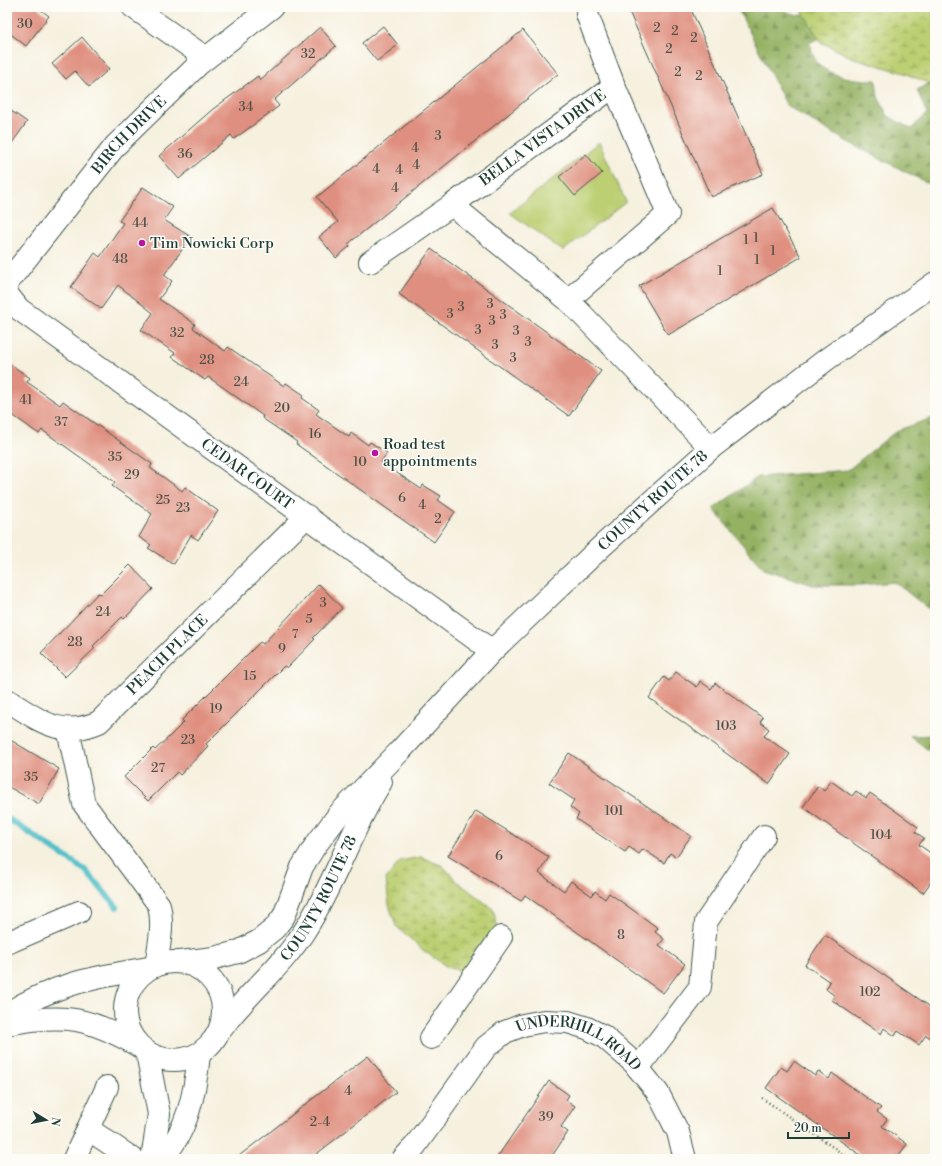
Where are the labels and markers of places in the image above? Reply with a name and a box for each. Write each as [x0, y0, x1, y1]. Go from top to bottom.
place label: Tim Nowicki Corp [150, 234, 274, 253]
marker: Tim Nowicki Corp [137, 238, 147, 248]
place label: Road test appointments [383, 435, 477, 471]
marker: Road test appointments [370, 448, 380, 458]

